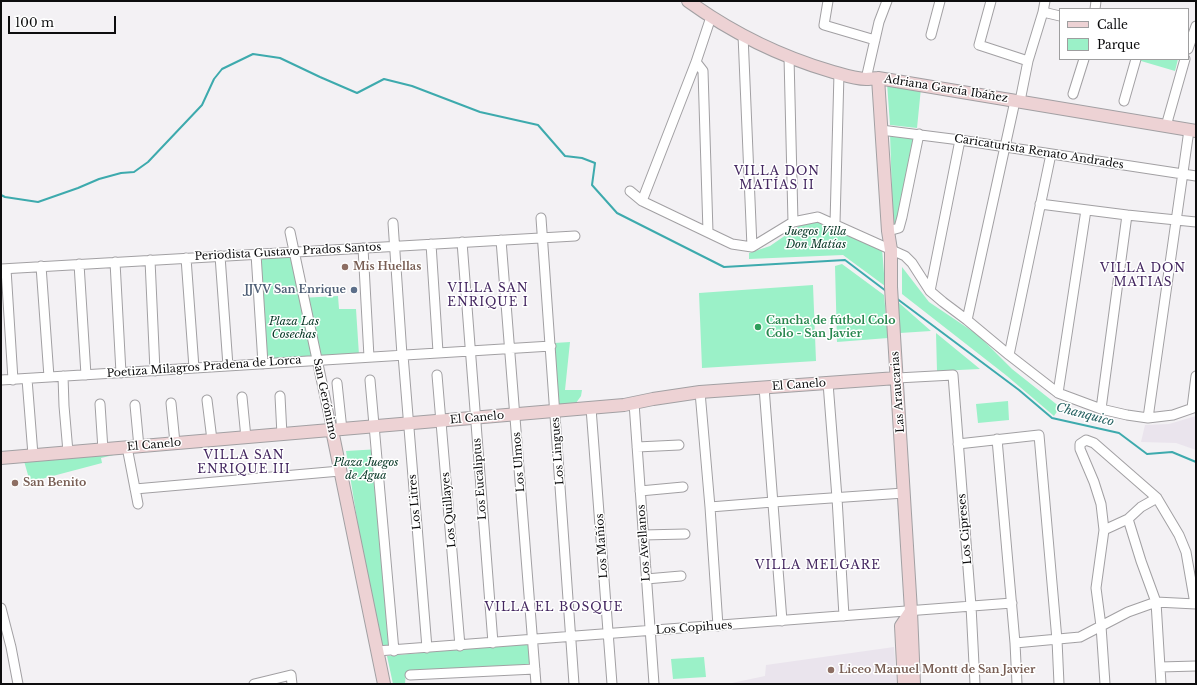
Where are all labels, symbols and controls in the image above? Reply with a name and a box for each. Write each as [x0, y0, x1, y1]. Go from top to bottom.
scale bar [10, 8, 118, 34]
legend [1059, 8, 1189, 60]
text: 100 m [15, 15, 54, 30]
text: Calle [1097, 17, 1128, 32]
text: Parque [1097, 37, 1140, 52]
street label: Adriana García Ibáñez [883, 73, 1009, 105]
street label: Caricaturista Renato Andrades [953, 132, 1125, 172]
district label: VILLA DON MATÍAS II [734, 165, 820, 193]
park label: Juegos Villa Don Matías [785, 225, 847, 251]
street label: Periodista Gustavo Prados Santos [194, 241, 382, 263]
place label: Mis Huellas [353, 260, 421, 274]
marker: Mis Huellas [340, 262, 350, 272]
district label: VILLA DON MATIAS [1100, 262, 1186, 290]
district label: VILLA SAN ENRIQUE I [447, 282, 529, 310]
place label: JJVV San Enrique [244, 283, 346, 297]
marker: JJVV San Enrique [349, 285, 359, 295]
place label: Cancha de fútbol Colo Colo - San Javier [766, 314, 896, 340]
park label: Plaza Las Cosechas [269, 315, 319, 341]
marker: Cancha de fútbol Colo Colo - San Javier [753, 322, 763, 332]
street label: Las Araucarias [889, 351, 907, 433]
street label: Poetiza Milagros Pradena de Lorca [106, 354, 302, 380]
street label: San Gerónimo [310, 357, 340, 441]
street label: El Canelo [771, 377, 827, 393]
water label: Chanquico [1055, 400, 1115, 430]
street label: El Canelo [449, 409, 505, 427]
street label: Los Lingues [549, 417, 567, 485]
street label: Los Ulmos [510, 431, 528, 493]
street label: El Canelo [126, 436, 182, 454]
street label: Los Eucaliptus [471, 438, 489, 520]
district label: VILLA SAN ENRIQUE III [197, 449, 291, 477]
park label: Plaza Juegos de Agua [333, 456, 399, 482]
street label: Los Quillayes [439, 472, 459, 548]
street label: Los Litres [406, 474, 424, 530]
place label: San Benito [23, 476, 86, 490]
marker: San Benito [10, 478, 20, 488]
street label: Los Cipreses [955, 493, 975, 565]
street label: Los Avellanos [635, 504, 653, 582]
street label: Los Mañíos [593, 513, 611, 579]
district label: VILLA MELGARE [755, 559, 881, 573]
district label: VILLA EL BOSQUE [484, 601, 624, 615]
street label: Los Copihues [655, 619, 733, 637]
place label: Liceo Manuel Montt de San Javier [839, 663, 1036, 677]
marker: Liceo Manuel Montt de San Javier [826, 665, 836, 675]

